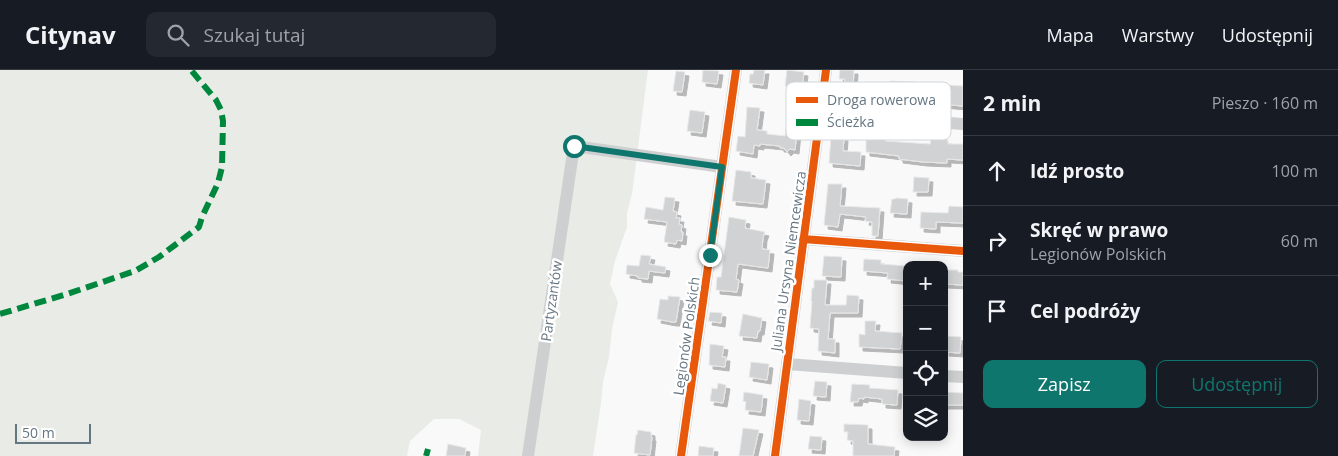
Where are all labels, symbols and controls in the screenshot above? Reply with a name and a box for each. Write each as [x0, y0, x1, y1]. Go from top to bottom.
search box [146, 12, 496, 57]
text: Citynav [25, 18, 116, 51]
icon: search [164, 21, 192, 49]
text: Szukaj tutaj [204, 22, 305, 48]
text: Mapa [1047, 23, 1094, 47]
text: Warstwy [1122, 23, 1194, 47]
text: Udostępnij [1222, 23, 1313, 47]
legend [786, 82, 951, 140]
text: 2 min [983, 89, 1041, 117]
text: Droga rowerowa [827, 90, 936, 109]
text: Pieszo · 160 m [1212, 92, 1318, 114]
text: Ścieżka [827, 112, 874, 131]
route start [563, 135, 586, 158]
icon: ahead [983, 157, 1011, 185]
text: Idź prosto [1030, 158, 1124, 184]
text: 100 m [1272, 160, 1318, 182]
street label: Juliana Ursyna Niemcewicza [766, 170, 810, 354]
text: Skręć w prawo [1030, 217, 1168, 243]
icon: right [983, 227, 1011, 255]
text: 60 m [1281, 230, 1318, 252]
text: Legionów Polskich [1030, 243, 1167, 265]
route end [699, 244, 722, 267]
street label: Partyzantów [536, 259, 566, 342]
map controls [903, 261, 948, 441]
button: + [903, 261, 948, 306]
street label: Legionów Polskich [668, 276, 704, 396]
icon: arrive [983, 297, 1011, 325]
text: Cel podróży [1030, 298, 1140, 324]
button: − [903, 306, 948, 351]
button: locate [903, 351, 948, 396]
button: Zapisz [983, 360, 1146, 408]
button: Udostępnij [1156, 360, 1318, 408]
button: layers [903, 396, 948, 441]
scale bar [15, 421, 91, 444]
text: 50 m [22, 423, 55, 442]

